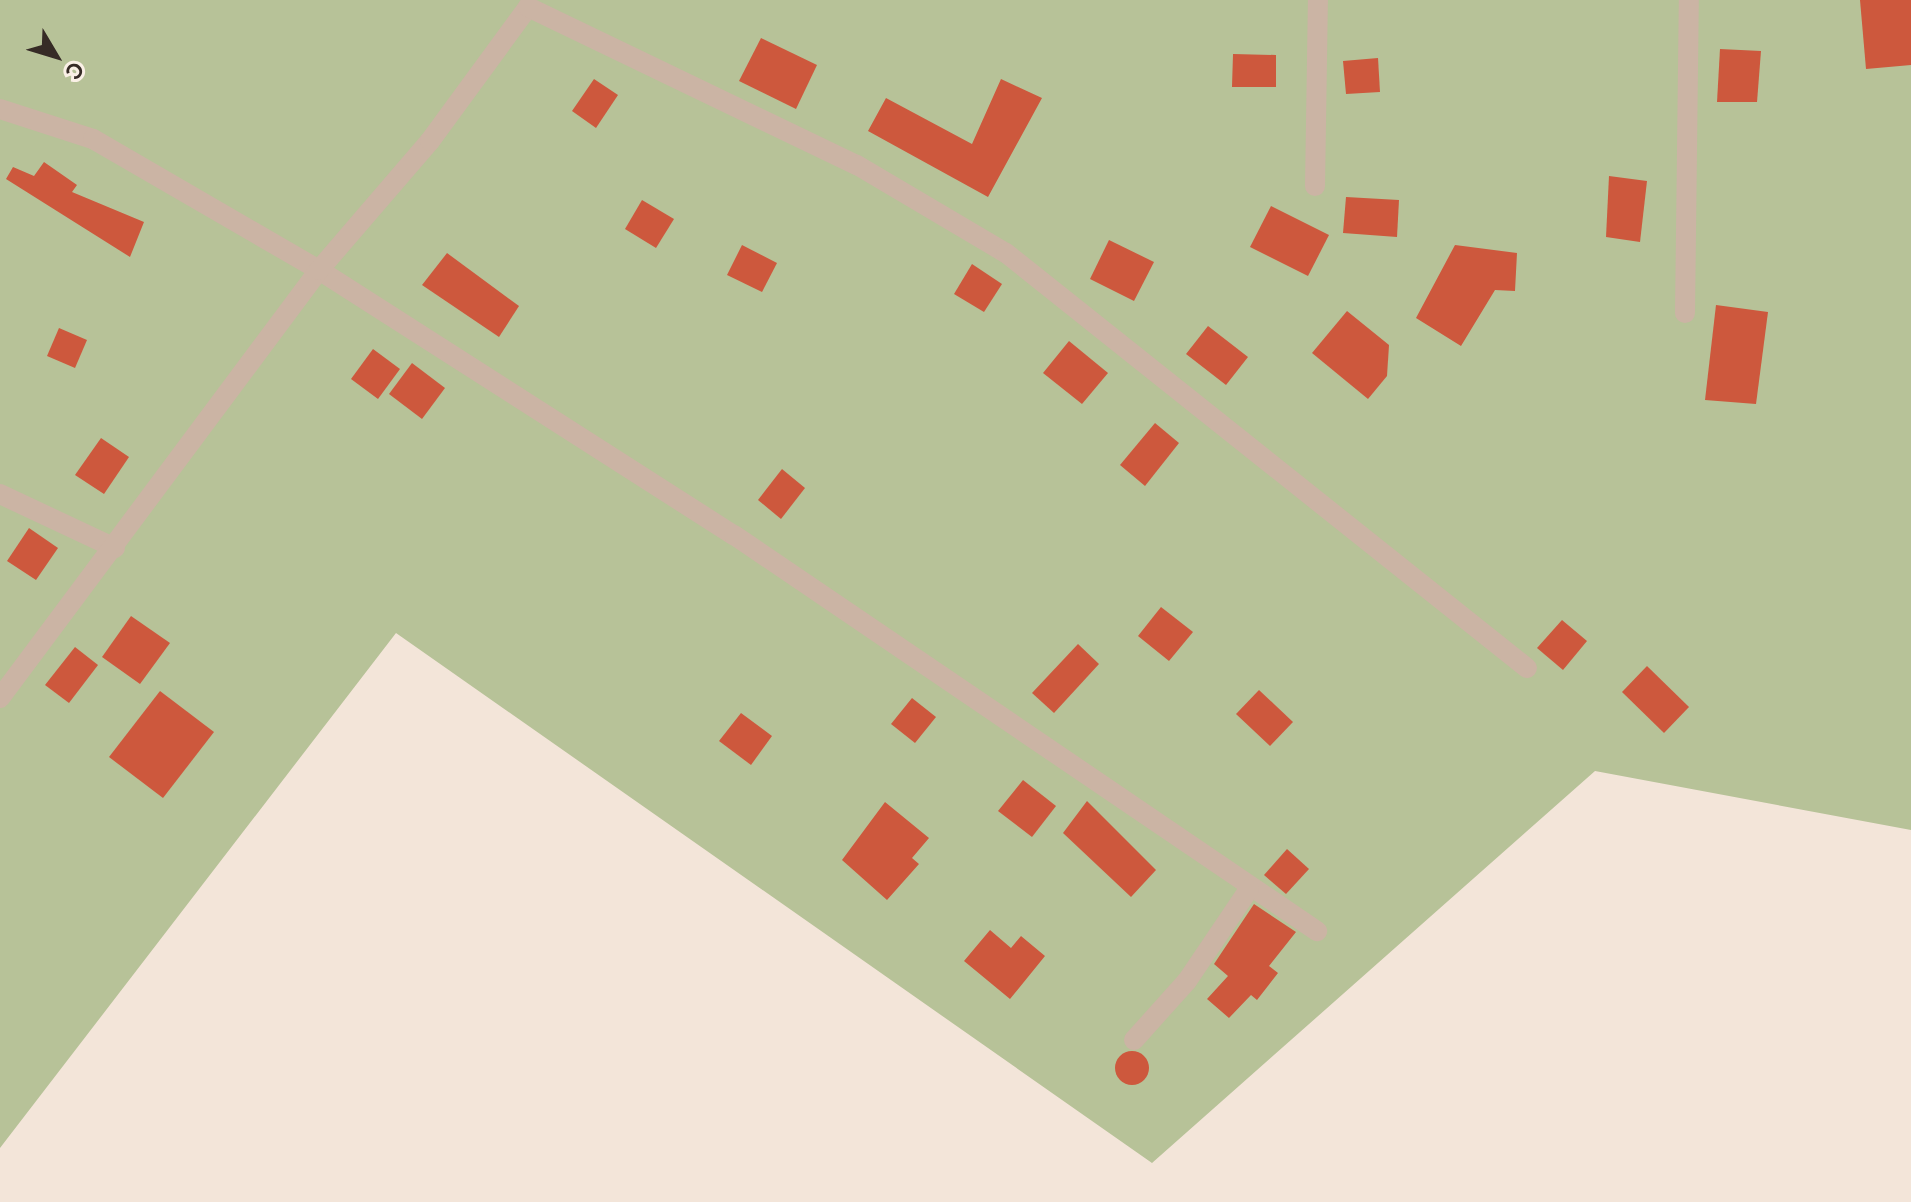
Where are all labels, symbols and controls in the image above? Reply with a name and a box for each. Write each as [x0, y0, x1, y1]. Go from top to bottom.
north arrow [16, 16, 96, 96]
text: С [60, 57, 90, 85]

